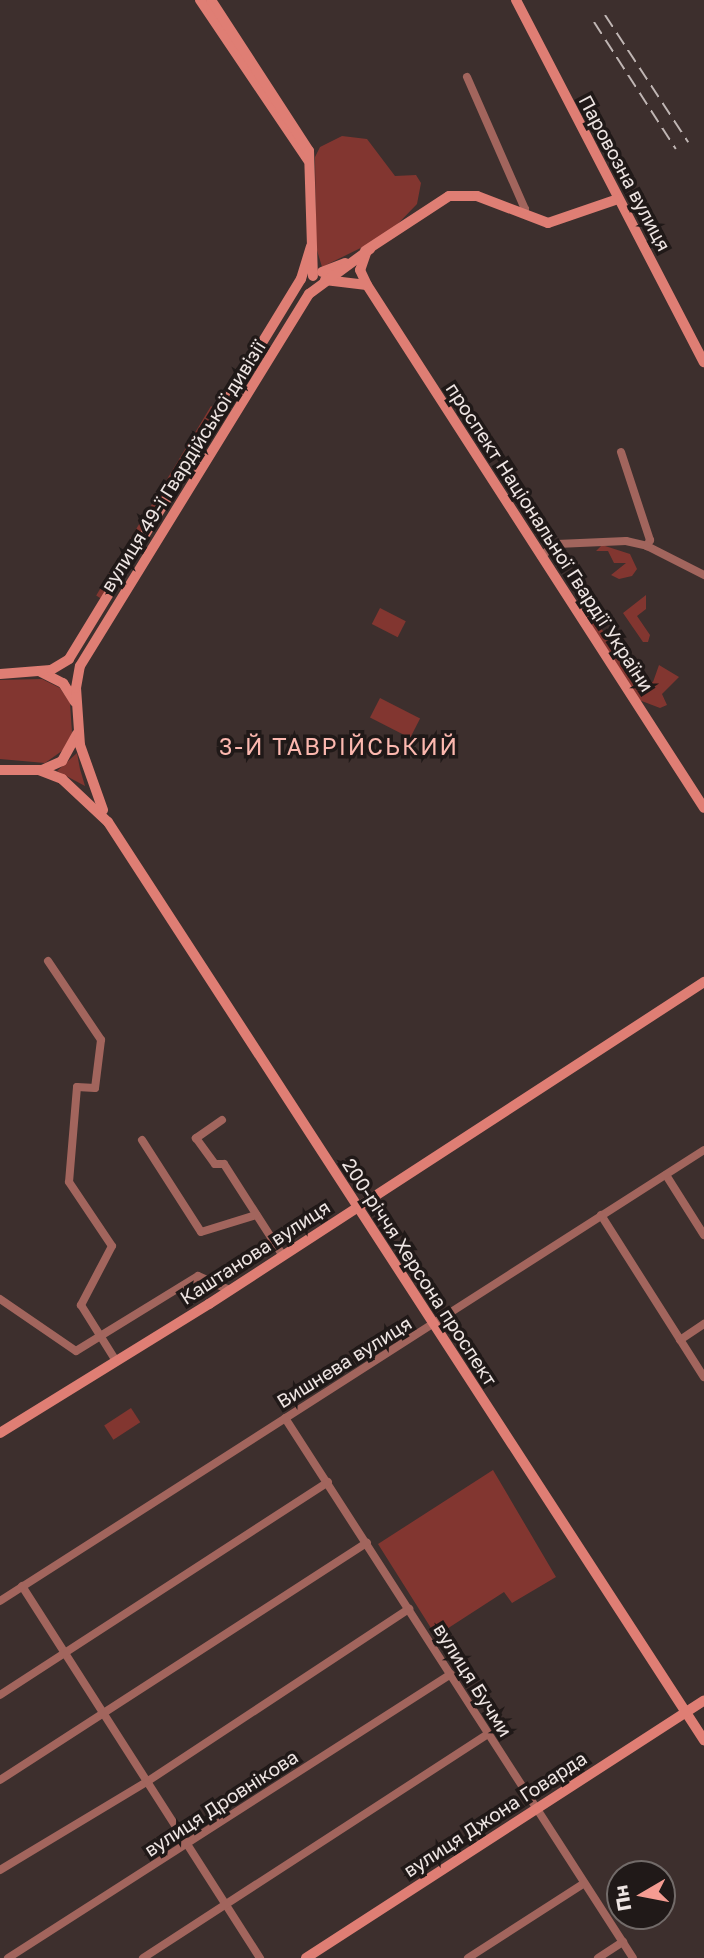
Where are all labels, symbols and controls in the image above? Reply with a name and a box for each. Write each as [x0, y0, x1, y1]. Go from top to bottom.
street label: Паровозна вулиця [574, 91, 676, 255]
street label: вулиця 49-ї Гвардійської дивізії [96, 336, 270, 596]
street label: проспект Національної Гвардії України [441, 378, 659, 696]
district label: 3-Й ТАВРІЙСЬКИЙ [221, 732, 457, 760]
street label: 200-річчя Херсона проспект [338, 1154, 502, 1390]
street label: Каштанова вулиця [176, 1195, 334, 1309]
street label: Вишнева вулиця [272, 1311, 416, 1413]
street label: вулиця Бучми [429, 1619, 517, 1741]
street label: вулиця Дровнікова [140, 1745, 302, 1861]
street label: вулиця Джона Говарда [399, 1746, 591, 1882]
north arrow [606, 1860, 676, 1930]
text: Пн [608, 1884, 635, 1913]

